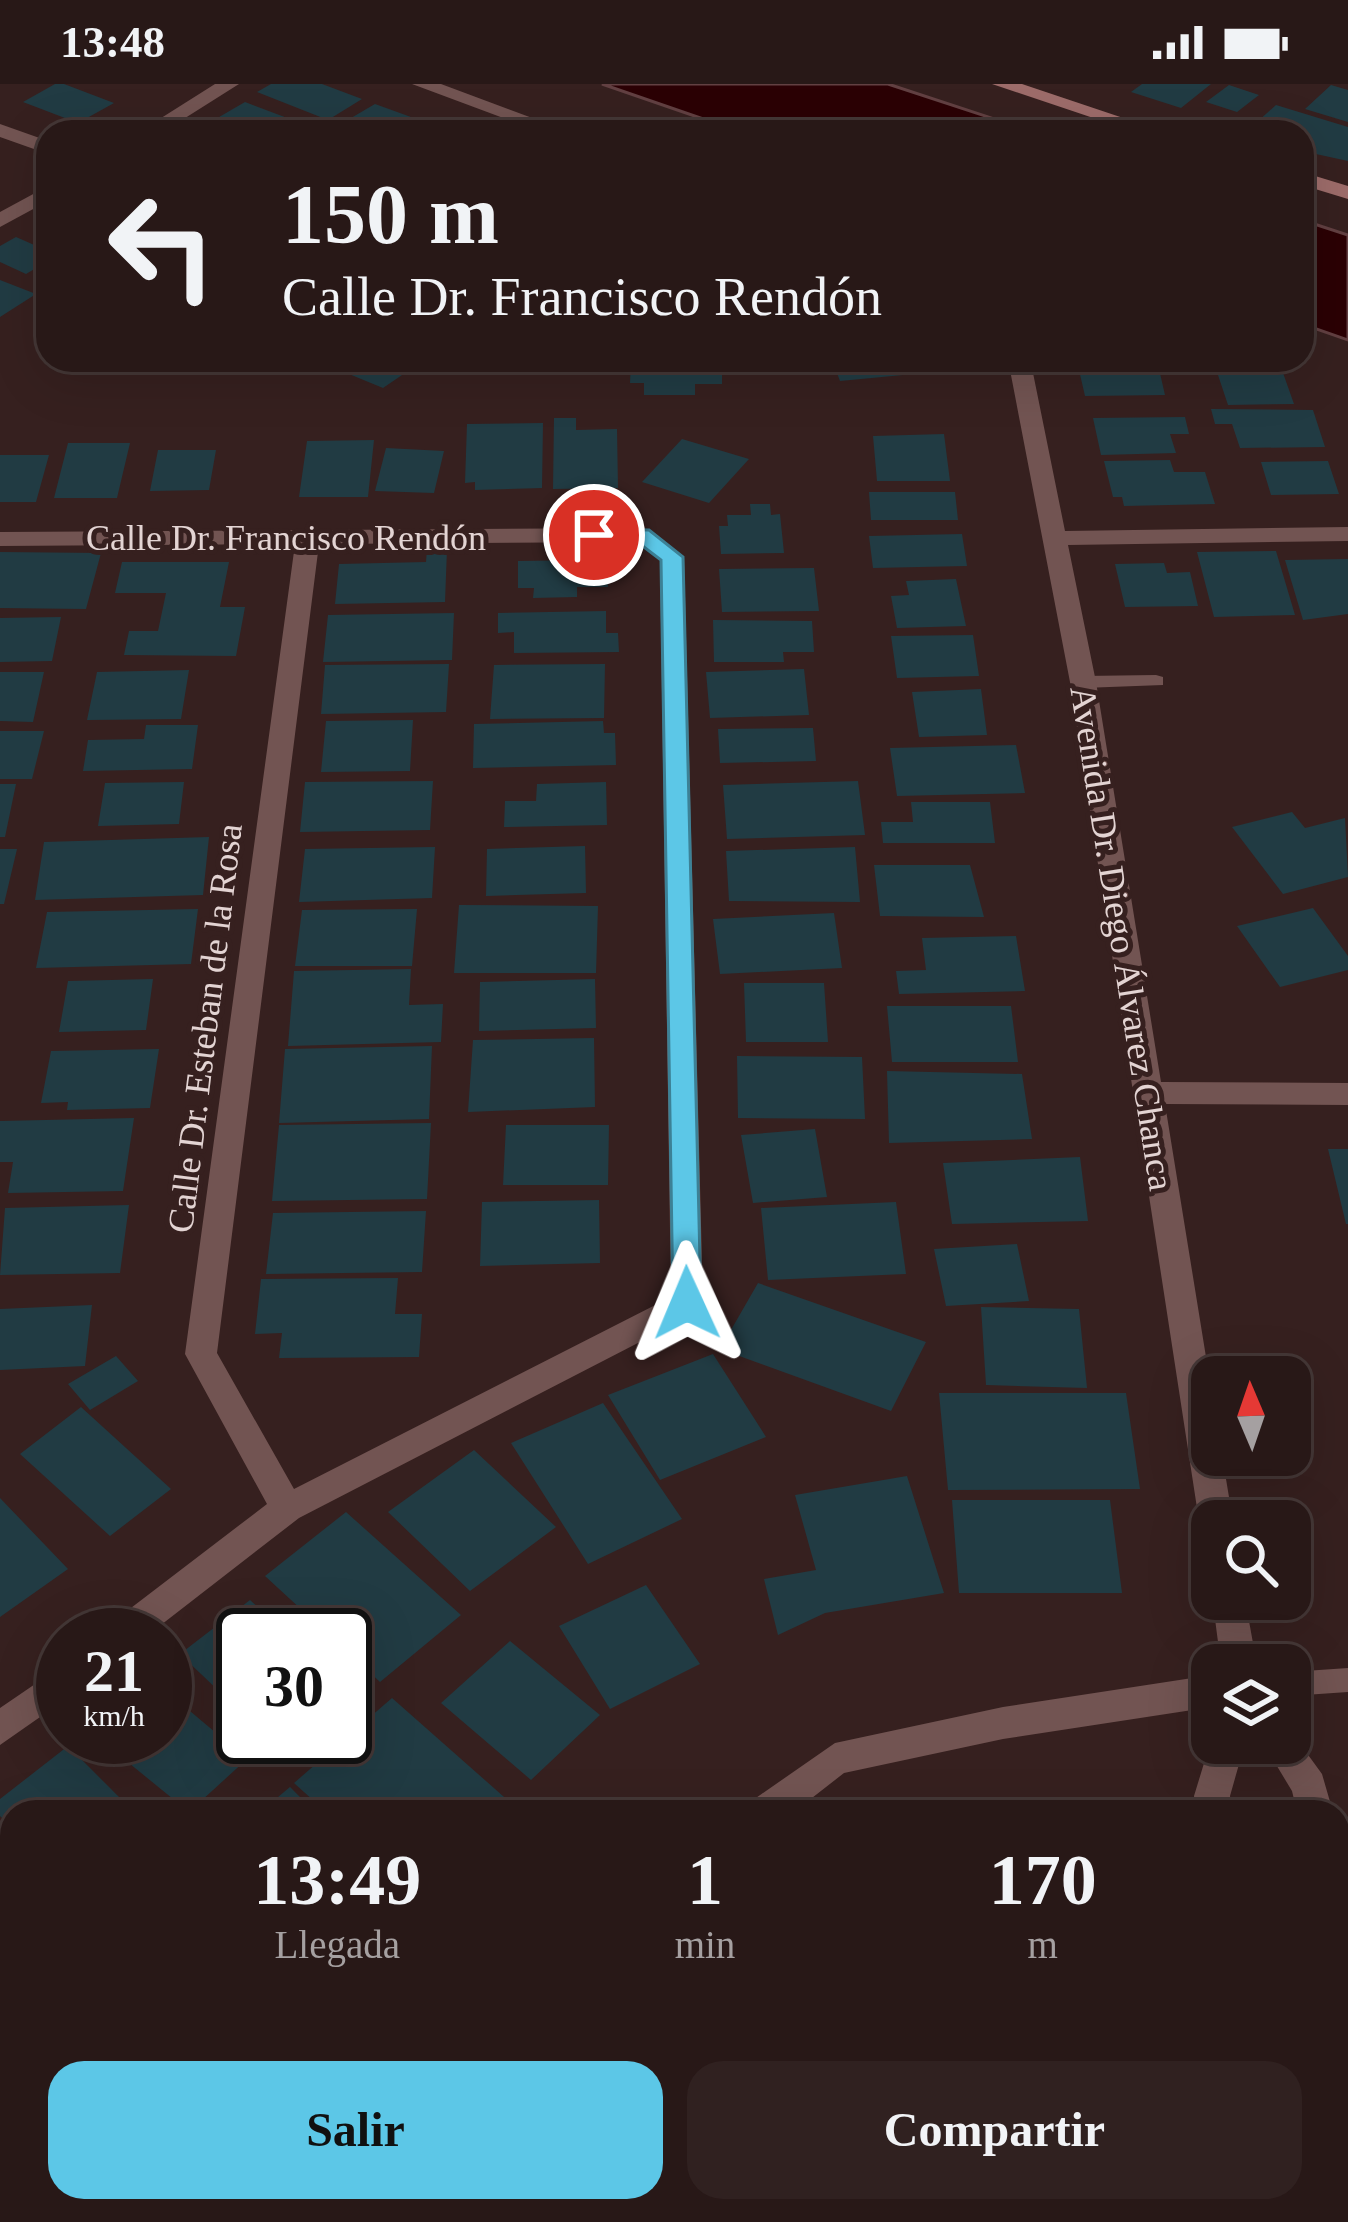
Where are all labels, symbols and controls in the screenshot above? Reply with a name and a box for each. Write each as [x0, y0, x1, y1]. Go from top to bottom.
text: 13:48 [60, 17, 165, 67]
icon: left [84, 168, 240, 324]
text: 150 m [282, 168, 499, 261]
text: Calle Dr. Francisco Rendón [282, 267, 882, 327]
pin [543, 484, 645, 586]
icon: arrive [561, 502, 627, 568]
street label: Calle Dr. Francisco Rendón [86, 518, 486, 558]
street label: Avenida Dr. Diego Álvarez Chanca [1062, 683, 1182, 1193]
street label: Calle Dr. Esteban de la Rosa [160, 821, 250, 1235]
position arrow [624, 1240, 750, 1366]
north arrow [1191, 1356, 1311, 1476]
map controls [1191, 1356, 1311, 1764]
button: search [1191, 1500, 1311, 1620]
speed limit sign: 30 [216, 1608, 372, 1764]
text: 21 [84, 1638, 144, 1704]
button: layers [1191, 1644, 1311, 1764]
text: km/h [83, 1699, 145, 1732]
text: 13:49 [253, 1840, 421, 1920]
text: 1 [687, 1840, 723, 1920]
text: 170 [989, 1840, 1097, 1920]
text: Llegada [275, 1923, 400, 1966]
text: min [675, 1923, 735, 1966]
text: m [1027, 1923, 1058, 1966]
button: Salir [48, 2061, 663, 2199]
button: Compartir [687, 2061, 1302, 2199]

